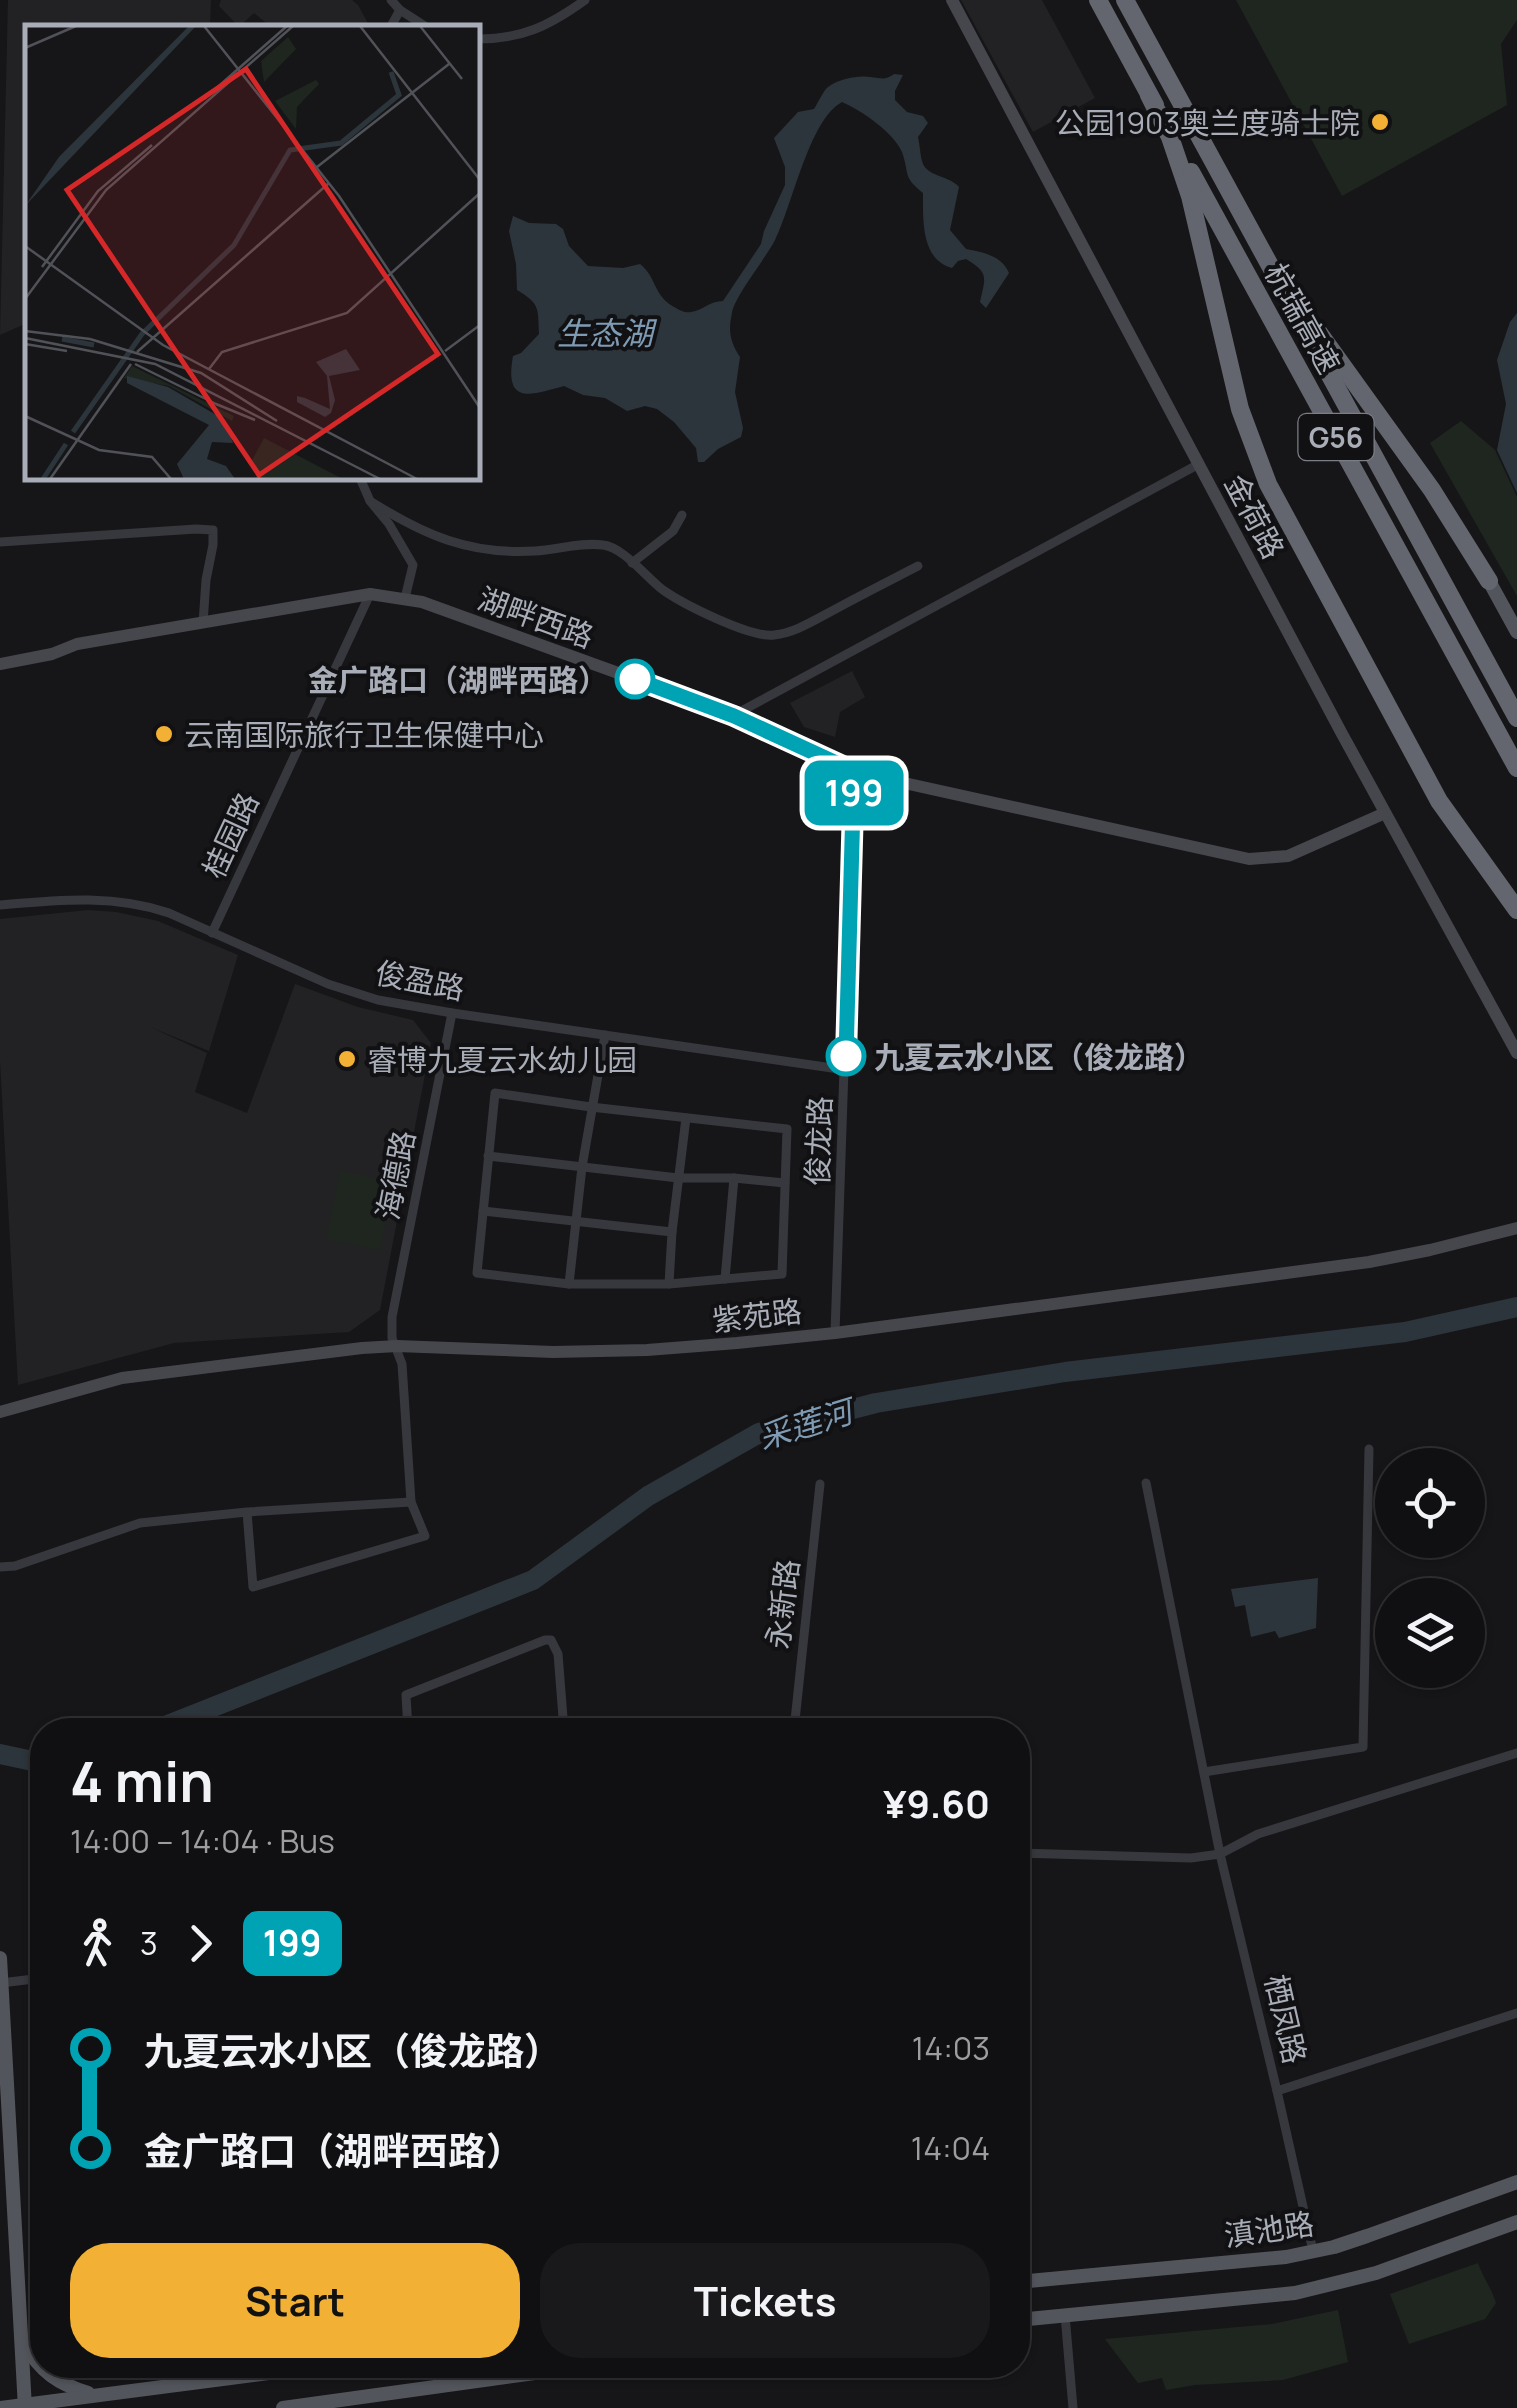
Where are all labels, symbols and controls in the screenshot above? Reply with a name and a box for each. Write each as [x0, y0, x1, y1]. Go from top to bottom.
inset map [25, 25, 480, 480]
place label: 公园1903奥兰度骑士院 [1055, 102, 1360, 143]
marker: 公园1903奥兰度骑士院 [1369, 111, 1391, 133]
street label: 杭瑞高速 [1256, 256, 1350, 380]
water label: 生态湖 [557, 311, 658, 355]
road number: G56 [1298, 414, 1374, 460]
street label: 金荷路 [1216, 467, 1294, 565]
street label: 湖畔西路 [473, 577, 599, 657]
place label: 金广路口（湖畔西路） [308, 659, 608, 700]
marker: 金广路口（湖畔西路） [616, 660, 654, 698]
place label: 云南国际旅行卫生保健中心 [184, 714, 544, 755]
marker: 云南国际旅行卫生保健中心 [153, 723, 175, 745]
line badge: 199 [796, 760, 912, 826]
text: 199 [825, 769, 883, 817]
street label: 桂园路 [192, 786, 268, 884]
street label: 俊盈路 [372, 951, 468, 1009]
place label: 九夏云水小区（俊龙路） [874, 1036, 1204, 1077]
marker: 九夏云水小区（俊龙路） [827, 1037, 865, 1075]
place label: 睿博九夏云水幼儿园 [367, 1039, 637, 1080]
marker: 睿博九夏云水幼儿园 [336, 1048, 358, 1070]
street label: 俊龙路 [796, 1095, 840, 1187]
street label: 海德路 [366, 1127, 424, 1223]
street label: 紫苑路 [710, 1290, 804, 1340]
water label: 采莲河 [753, 1387, 863, 1459]
map controls [1375, 1448, 1485, 1688]
button: locate [1375, 1448, 1485, 1558]
street label: 永新路 [756, 1557, 808, 1651]
button: layers [1375, 1578, 1485, 1688]
text: 4 min [70, 1743, 214, 1819]
text: ¥9.60 [883, 1777, 990, 1829]
text: 14:00 – 14:04 · Bus [70, 1819, 335, 1863]
icon: walk [70, 1916, 125, 1971]
icon: forward [173, 1916, 228, 1971]
text: 199 [263, 1919, 322, 1967]
text: 3 [140, 1921, 158, 1965]
street label: 栖凤路 [1256, 1971, 1316, 2067]
text: 九夏云水小区（俊龙路） [144, 2024, 562, 2076]
text: 14:03 [912, 2026, 990, 2070]
text: 金广路口（湖畔西路） [144, 2124, 524, 2176]
text: 14:04 [911, 2126, 990, 2170]
street label: 滇池路 [1222, 2202, 1316, 2256]
button: Start [70, 2243, 520, 2358]
button: Tickets [540, 2243, 990, 2358]

